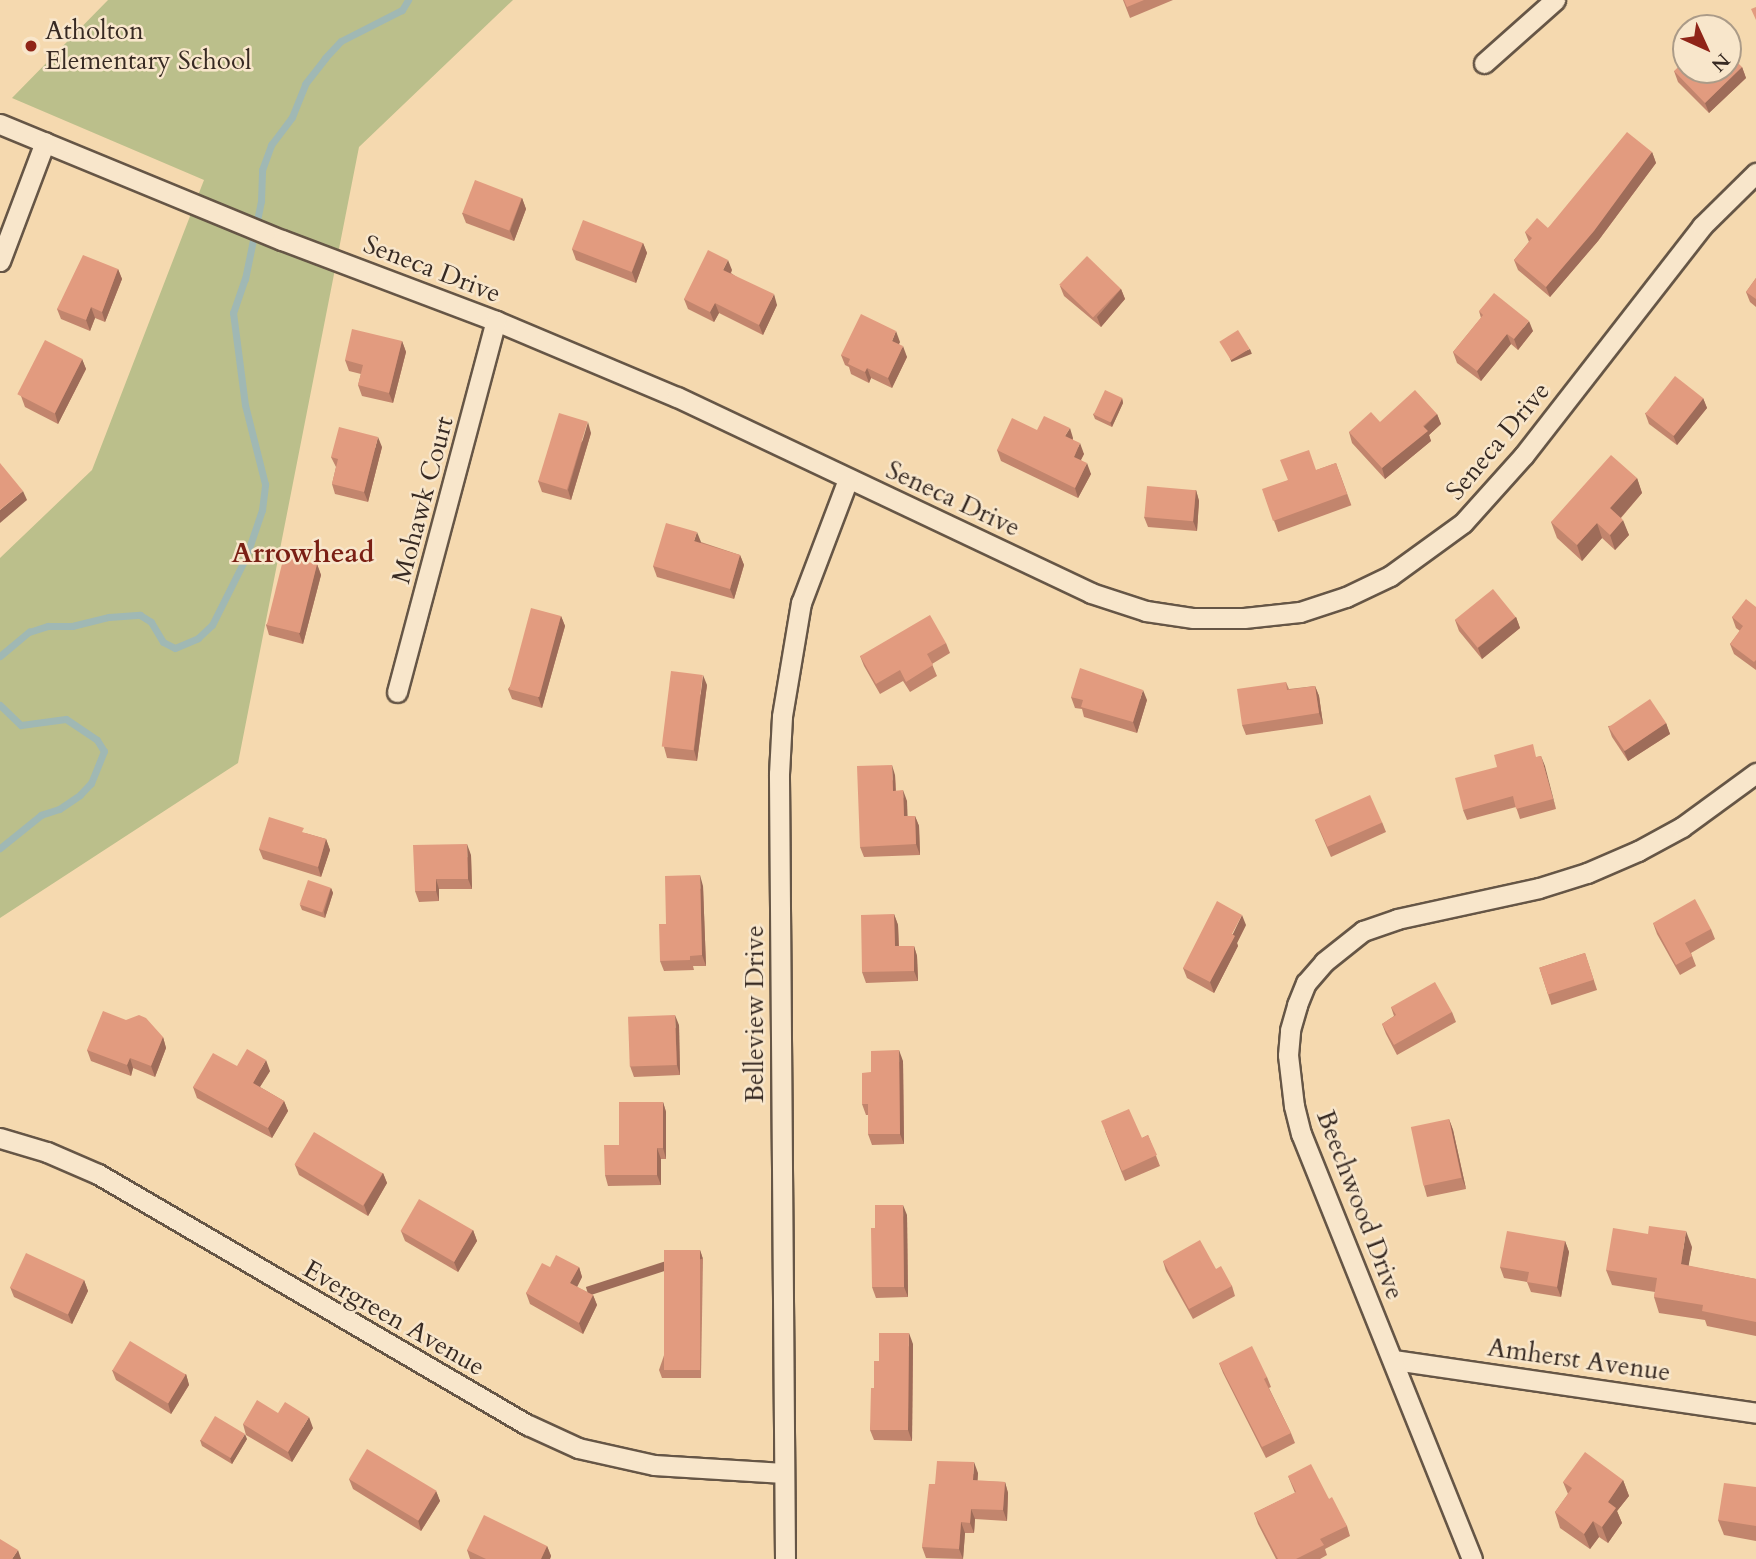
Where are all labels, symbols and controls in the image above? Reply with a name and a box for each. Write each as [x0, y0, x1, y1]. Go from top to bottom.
north arrow [1672, 14, 1742, 84]
place label: Atholton Elementary School [45, 15, 252, 76]
marker: Atholton Elementary School [23, 38, 39, 54]
text: N [1705, 47, 1735, 77]
street label: Seneca Drive [359, 229, 505, 309]
street label: Seneca Drive [1440, 376, 1556, 506]
street label: Mohawk Court [386, 413, 460, 587]
street label: Seneca Drive [881, 454, 1025, 544]
district label: Arrowhead [232, 536, 374, 570]
street label: Belleview Drive [739, 925, 771, 1103]
street label: Beechwood Drive [1310, 1106, 1410, 1304]
street label: Evergreen Avenue [298, 1253, 490, 1383]
street label: Amherst Avenue [1486, 1332, 1672, 1388]

